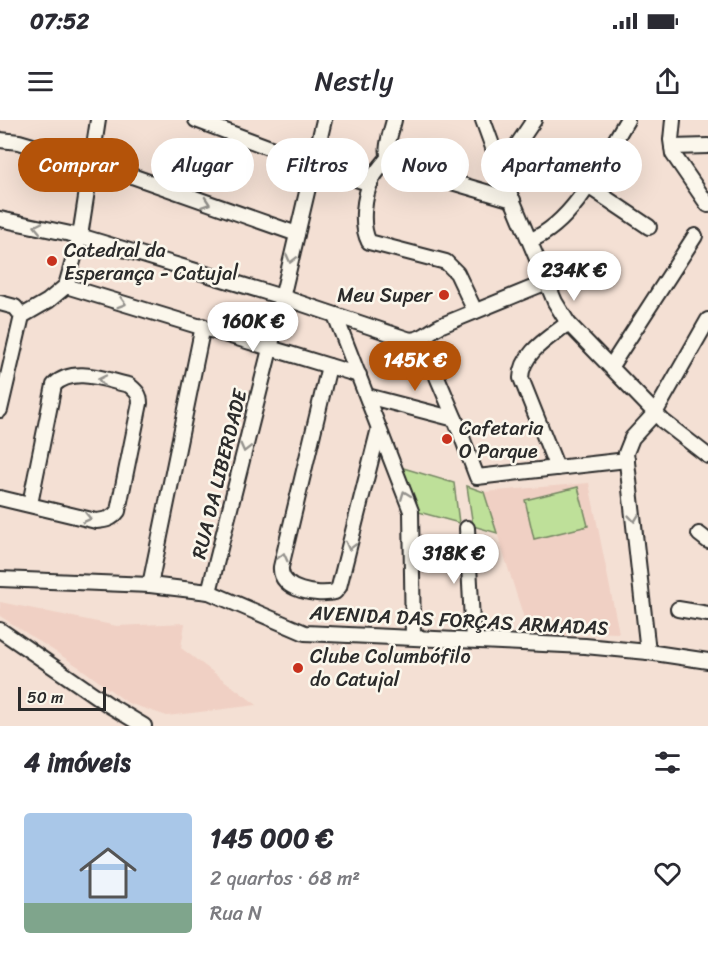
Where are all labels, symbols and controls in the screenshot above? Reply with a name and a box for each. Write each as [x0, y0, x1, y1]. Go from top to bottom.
text: 07:52 [30, 2, 89, 41]
text: Nestly [315, 57, 393, 105]
icon: menu [24, 65, 57, 98]
icon: share [651, 65, 684, 98]
chip: Comprar [18, 138, 139, 192]
chip: Alugar [151, 138, 254, 192]
chip: Filtros [266, 138, 369, 192]
chip: Novo [381, 138, 469, 192]
chip: Apartamento [481, 138, 642, 192]
one-way arrow [200, 195, 211, 208]
one-way arrow [33, 221, 43, 234]
place label: Catedral da Esperança - Catujal [64, 233, 238, 291]
pin: 234K € [525, 251, 623, 302]
one-way arrow [286, 253, 299, 263]
text: 234K € [541, 253, 607, 288]
marker: Catedral da Esperança - Catujal [45, 254, 59, 268]
place label: Meu Super [337, 278, 434, 313]
marker: Meu Super [437, 288, 451, 302]
one-way arrow [116, 296, 127, 308]
pin: 160K € [204, 302, 302, 353]
text: 160K € [221, 304, 285, 339]
pin: 145K € [366, 341, 464, 392]
text: 145K € [383, 343, 447, 378]
one-way arrow [98, 374, 108, 387]
street label: RUA DA LIBERDADE [181, 384, 258, 563]
place label: Cafetaria O Parque [459, 411, 544, 469]
marker: Cafetaria O Parque [440, 432, 454, 446]
one-way arrow [240, 443, 253, 453]
one-way arrow [399, 490, 412, 501]
one-way arrow [82, 511, 92, 524]
one-way arrow [627, 514, 640, 523]
pin: 318K € [405, 534, 503, 585]
text: 318K € [423, 536, 485, 571]
one-way arrow [345, 541, 358, 551]
one-way arrow [276, 552, 289, 562]
street label: AVENIDA DAS FORÇAS ARMADAS [308, 595, 609, 646]
place label: Clube Columbófilo do Catujal [310, 639, 471, 697]
marker: Clube Columbófilo do Catujal [291, 661, 305, 675]
text: 50 m [27, 683, 63, 712]
scale bar [18, 684, 106, 712]
text: 4 imóveis [24, 739, 131, 785]
icon: filters [651, 746, 684, 779]
text: 145 000 € [210, 815, 333, 861]
icon: home [72, 837, 144, 909]
icon: heart [651, 857, 684, 890]
text: 2 quartos · 68 m² [210, 861, 360, 896]
text: Rua N [210, 896, 262, 931]

